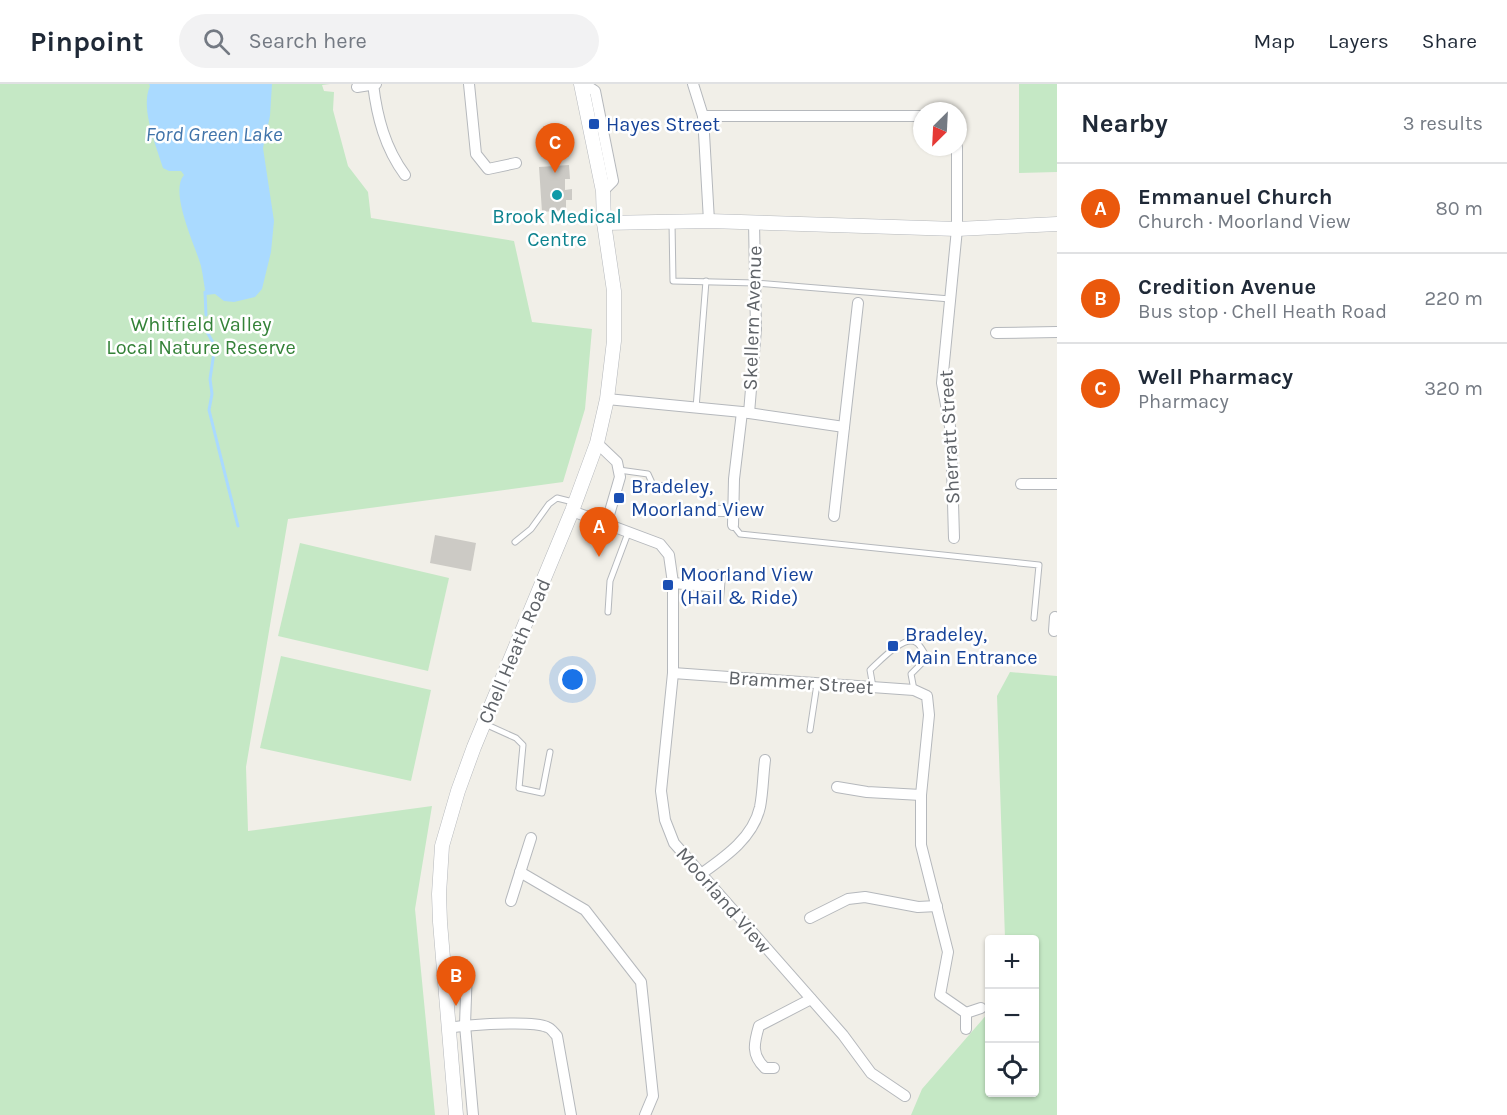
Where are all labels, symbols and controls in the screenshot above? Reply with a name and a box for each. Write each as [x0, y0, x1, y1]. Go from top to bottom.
search box [179, 14, 599, 68]
text: Pinpoint [30, 25, 143, 58]
icon: search [200, 25, 233, 58]
text: Search here [248, 28, 367, 54]
text: Map [1253, 29, 1295, 53]
text: Layers [1328, 29, 1389, 53]
text: Share [1422, 29, 1477, 53]
north arrow [913, 102, 967, 156]
text: Nearby [1081, 108, 1168, 139]
text: 3 results [1403, 112, 1483, 135]
place label: Hayes Street [606, 113, 721, 136]
marker: Hayes Street [587, 117, 601, 131]
water label: Ford Green Lake [145, 122, 283, 146]
pin: C [536, 124, 574, 173]
text: Emmanuel Church [1138, 184, 1332, 210]
marker: Brook Medical Centre [550, 188, 564, 202]
text: A [1094, 197, 1107, 220]
text: 80 m [1435, 197, 1483, 220]
place label: Brook Medical Centre [492, 205, 622, 251]
text: Church · Moorland View [1138, 210, 1350, 233]
street label: Skellern Avenue [738, 245, 767, 391]
text: Credition Avenue [1138, 274, 1316, 300]
text: B [1094, 287, 1107, 310]
text: 220 m [1424, 287, 1483, 310]
text: Bus stop · Chell Heath Road [1138, 300, 1387, 323]
park label: Whitfield Valley Local Nature Reserve [106, 313, 296, 359]
text: Well Pharmacy [1138, 364, 1293, 390]
street label: Sherratt Street [934, 369, 965, 505]
text: C [1094, 377, 1107, 400]
text: 320 m [1424, 377, 1483, 400]
text: Pharmacy [1138, 390, 1229, 413]
place label: Bradeley, Moorland View [631, 475, 765, 521]
marker: Bradeley, Moorland View [612, 491, 626, 505]
pin: A [580, 508, 618, 557]
place label: Moorland View (Hail & Ride) [680, 563, 814, 609]
street label: Chell Heath Road [473, 575, 555, 727]
marker: Moorland View (Hail & Ride) [661, 578, 675, 592]
place label: Bradeley, Main Entrance [905, 623, 1037, 669]
marker: Bradeley, Main Entrance [886, 639, 900, 653]
your location [558, 665, 587, 694]
street label: Brammer Street [728, 666, 875, 699]
street label: Moorland View [671, 842, 776, 959]
map controls [985, 935, 1039, 1097]
button: + [985, 935, 1039, 989]
pin: B [436, 956, 476, 1006]
button: − [985, 989, 1039, 1043]
button: locate [985, 1043, 1039, 1097]

